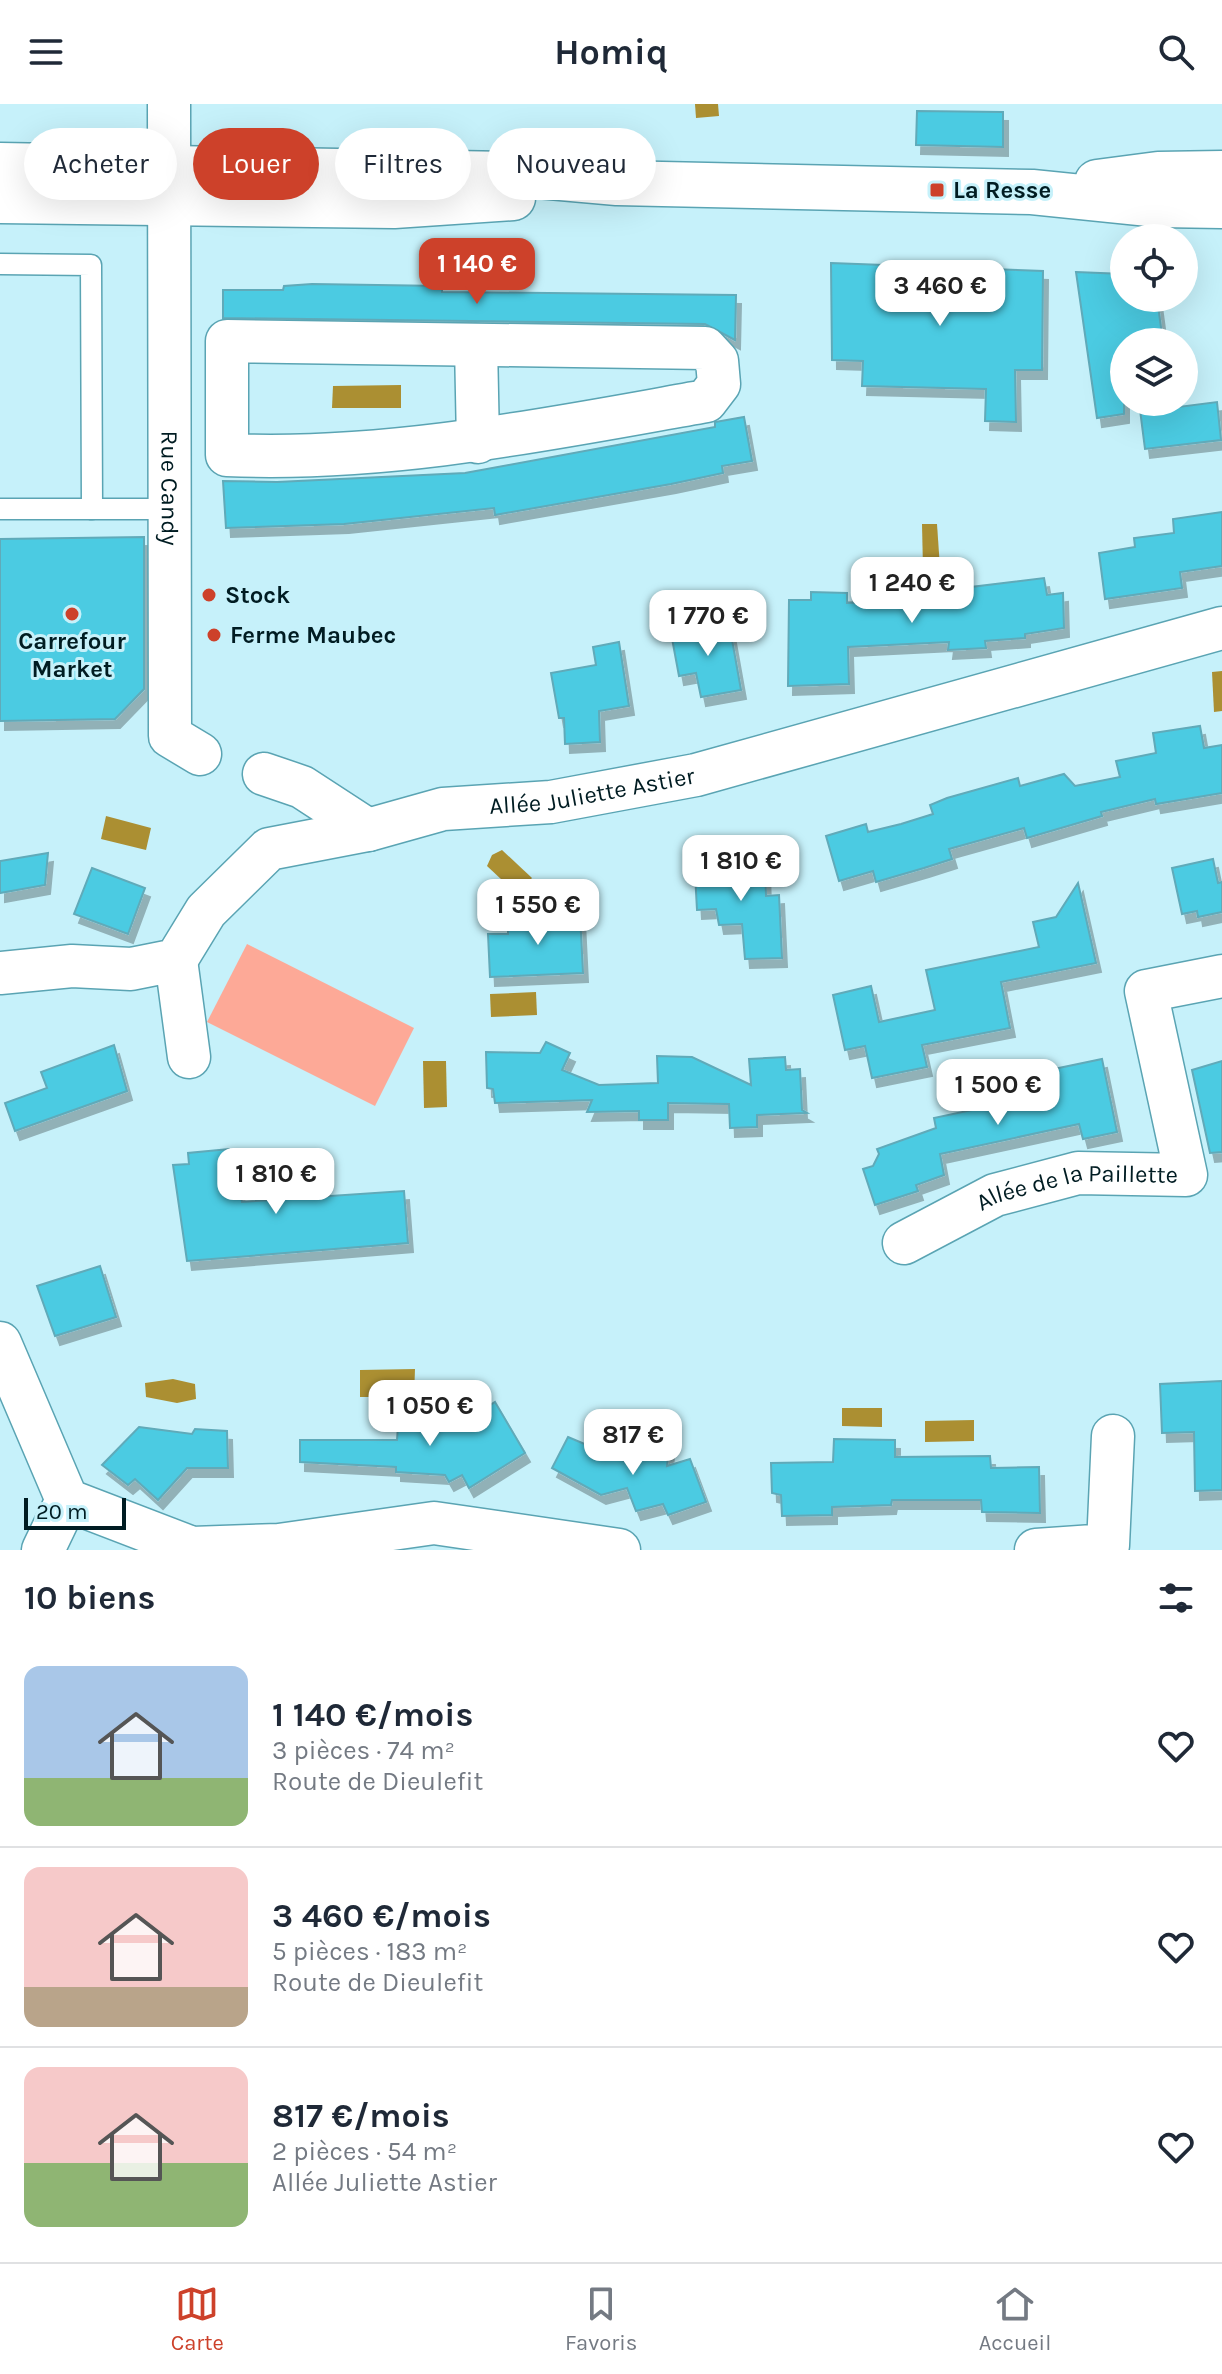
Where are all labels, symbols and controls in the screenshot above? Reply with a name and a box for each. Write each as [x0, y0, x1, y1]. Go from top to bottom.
icon: menu [24, 30, 68, 74]
icon: search [1154, 30, 1198, 74]
text: Homiq [554, 31, 668, 73]
chip: Acheter [24, 128, 177, 200]
chip: Louer [193, 128, 319, 200]
chip: Filtres [335, 128, 471, 200]
chip: Nouveau [487, 128, 656, 200]
place label: La Resse [953, 176, 1051, 204]
marker: La Resse [928, 181, 946, 199]
map controls [1110, 224, 1198, 416]
button: locate [1110, 224, 1198, 312]
pin: 1 140 € [403, 238, 551, 306]
text: 1 140 € [437, 248, 517, 279]
pin: 3 460 € [866, 260, 1014, 328]
text: 3 460 € [893, 270, 987, 301]
button: layers [1110, 328, 1198, 416]
street label: Rue Candy [156, 430, 184, 546]
pin: 1 240 € [838, 557, 986, 625]
text: 1 240 € [869, 567, 955, 598]
place label: Stock [225, 581, 290, 609]
marker: Stock [200, 586, 218, 604]
pin: 1 770 € [634, 590, 782, 658]
text: 1 770 € [667, 600, 749, 631]
marker: Carrefour Market [63, 605, 81, 623]
place label: Ferme Maubec [230, 621, 396, 649]
marker: Ferme Maubec [205, 626, 223, 644]
place label: Carrefour Market [18, 627, 126, 683]
street label: Allée Juliette Astier [488, 761, 697, 820]
pin: 1 810 € [667, 835, 815, 903]
text: 1 810 € [700, 845, 782, 876]
pin: 1 550 € [464, 879, 612, 947]
text: 1 550 € [495, 889, 581, 920]
pin: 1 500 € [924, 1059, 1072, 1127]
text: 1 500 € [955, 1069, 1041, 1100]
pin: 1 810 € [202, 1148, 350, 1216]
text: 1 810 € [235, 1158, 317, 1189]
street label: Allée de la Paillette [971, 1158, 1178, 1217]
pin: 1 050 € [356, 1380, 504, 1448]
text: 1 050 € [387, 1390, 473, 1421]
pin: 817 € [577, 1409, 689, 1477]
text: 817 € [602, 1419, 664, 1450]
scale bar [24, 1494, 126, 1530]
text: 20 m [36, 1499, 88, 1525]
icon: filters [1154, 1576, 1198, 1620]
text: 10 biens [24, 1578, 155, 1618]
text: 1 140 €/mois [272, 1695, 473, 1735]
icon: home [88, 1698, 184, 1794]
icon: heart [1154, 1724, 1198, 1768]
text: 3 pièces · 74 m² [272, 1735, 455, 1766]
text: Route de Dieulefit [272, 1766, 483, 1797]
text: 3 460 €/mois [272, 1896, 491, 1936]
icon: home [88, 1899, 184, 1995]
icon: heart [1154, 1925, 1198, 1969]
text: 5 pièces · 183 m² [272, 1936, 467, 1967]
text: Route de Dieulefit [272, 1967, 483, 1998]
text: 817 €/mois [272, 2096, 450, 2136]
icon: home [88, 2099, 184, 2195]
icon: heart [1154, 2125, 1198, 2169]
text: 2 pièces · 54 m² [272, 2136, 457, 2167]
text: Allée Juliette Astier [272, 2167, 497, 2198]
tab: Carte [171, 2282, 224, 2356]
tab: Favoris [565, 2282, 637, 2356]
tab: Accueil [979, 2282, 1051, 2356]

